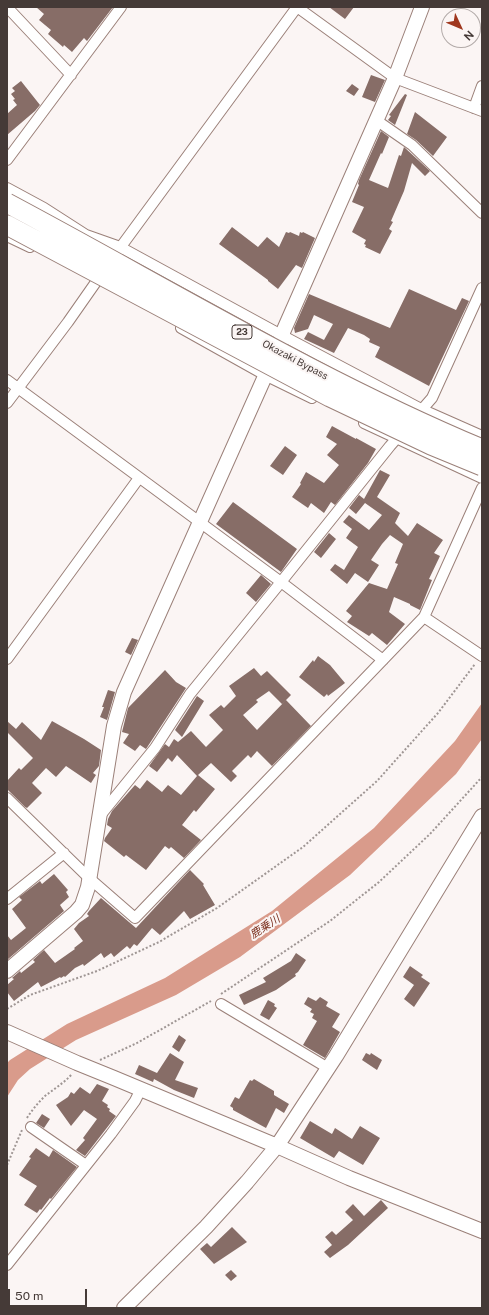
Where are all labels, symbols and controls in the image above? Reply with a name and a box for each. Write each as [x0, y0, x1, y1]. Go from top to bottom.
north arrow [441, 8, 481, 48]
text: N [462, 28, 476, 43]
road number: 23 [232, 325, 252, 339]
street label: Okazaki Bypass [260, 338, 330, 382]
water label: 鹿乗川 [248, 912, 282, 942]
scale bar [10, 1281, 89, 1307]
text: 50 m [15, 1289, 43, 1303]

